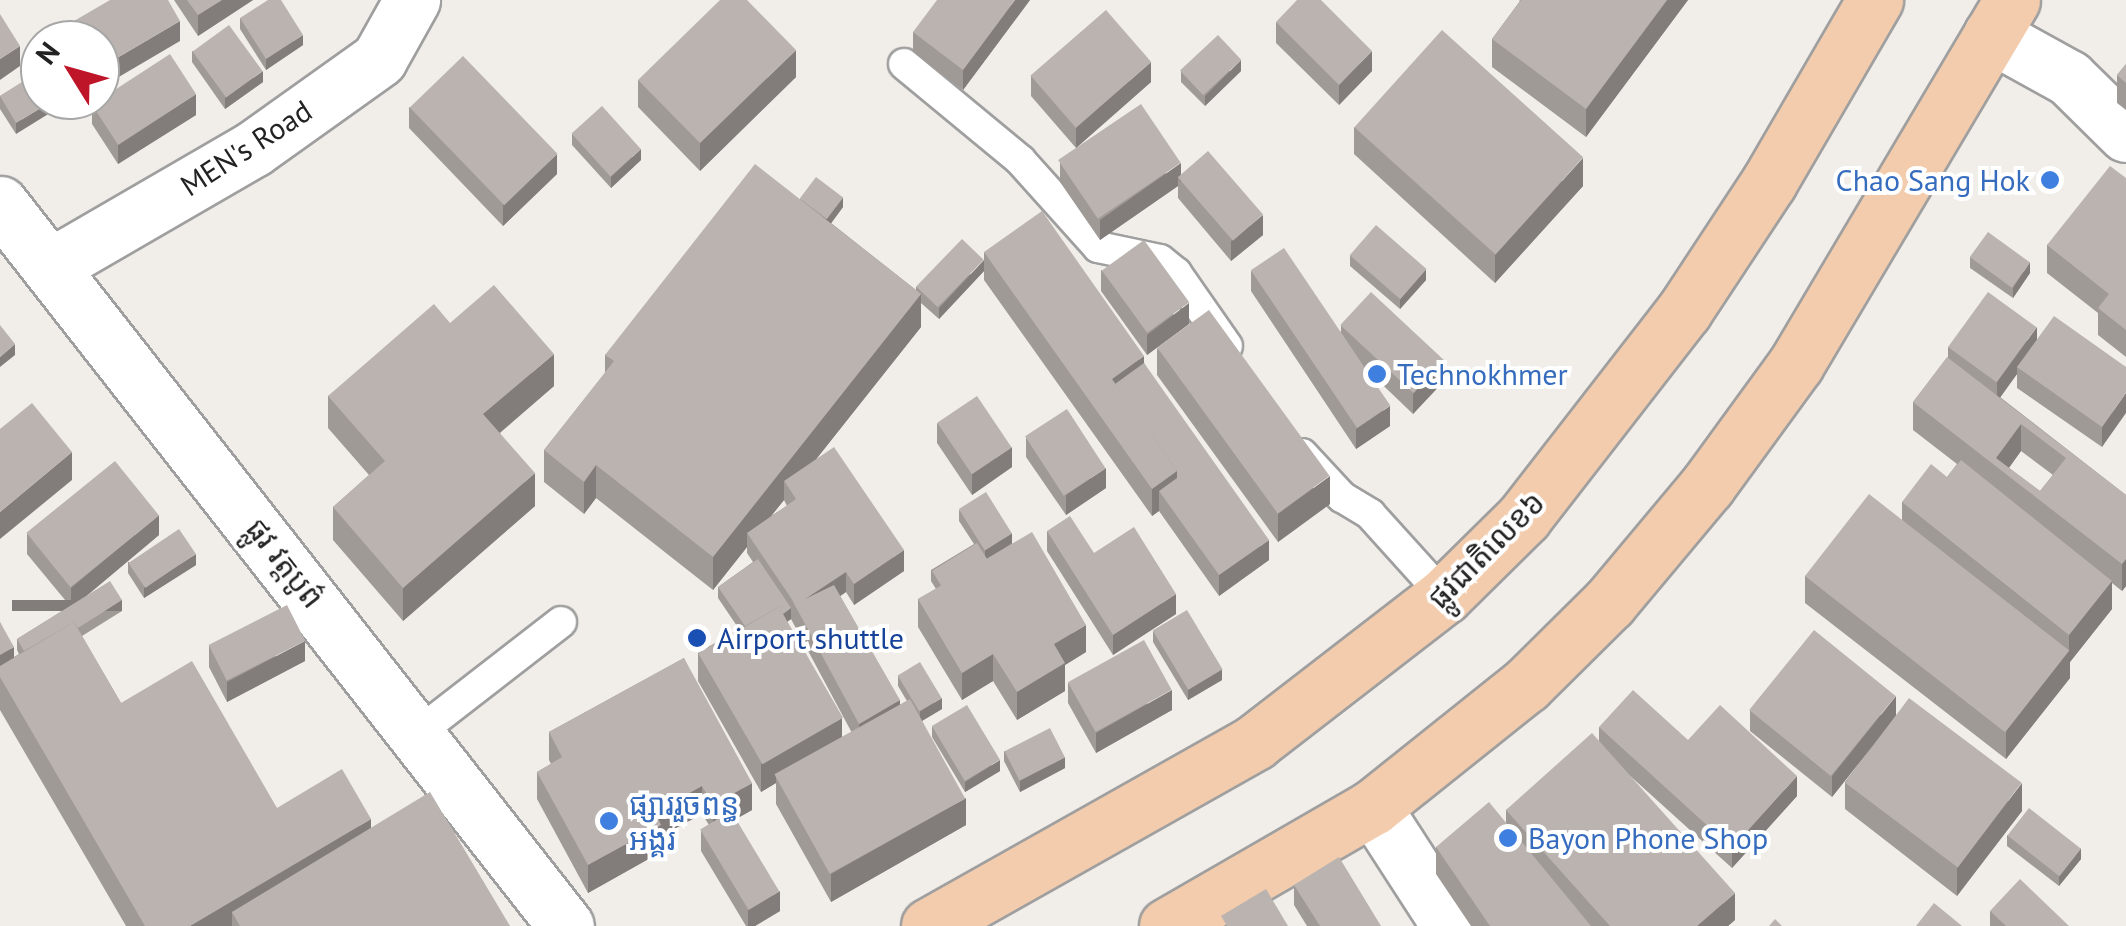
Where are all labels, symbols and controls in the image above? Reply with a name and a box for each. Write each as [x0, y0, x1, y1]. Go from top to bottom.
north arrow [20, 20, 120, 120]
text: N [27, 34, 68, 71]
street label: MEN's Road [174, 92, 318, 204]
place label: Chao Sang Hok [1836, 162, 2030, 198]
marker: Chao Sang Hok [2039, 169, 2061, 191]
place label: Technokhmer [1397, 356, 1568, 392]
marker: Technokhmer [1366, 363, 1388, 385]
street label: ផ្លូវជាតិលេខ៦ [1420, 484, 1552, 616]
street label: ផ្លូវ វត្តបូព៌ [239, 511, 331, 615]
place label: Airport shuttle [717, 620, 904, 656]
marker: Airport shuttle [686, 627, 708, 649]
place label: ផ្សាររួចពន្ធ អង្គរ [629, 786, 739, 856]
marker: ផ្សាររួចពន្ធ អង្គរ [598, 810, 620, 832]
place label: Bayon Phone Shop [1528, 820, 1768, 856]
marker: Bayon Phone Shop [1497, 827, 1519, 849]

